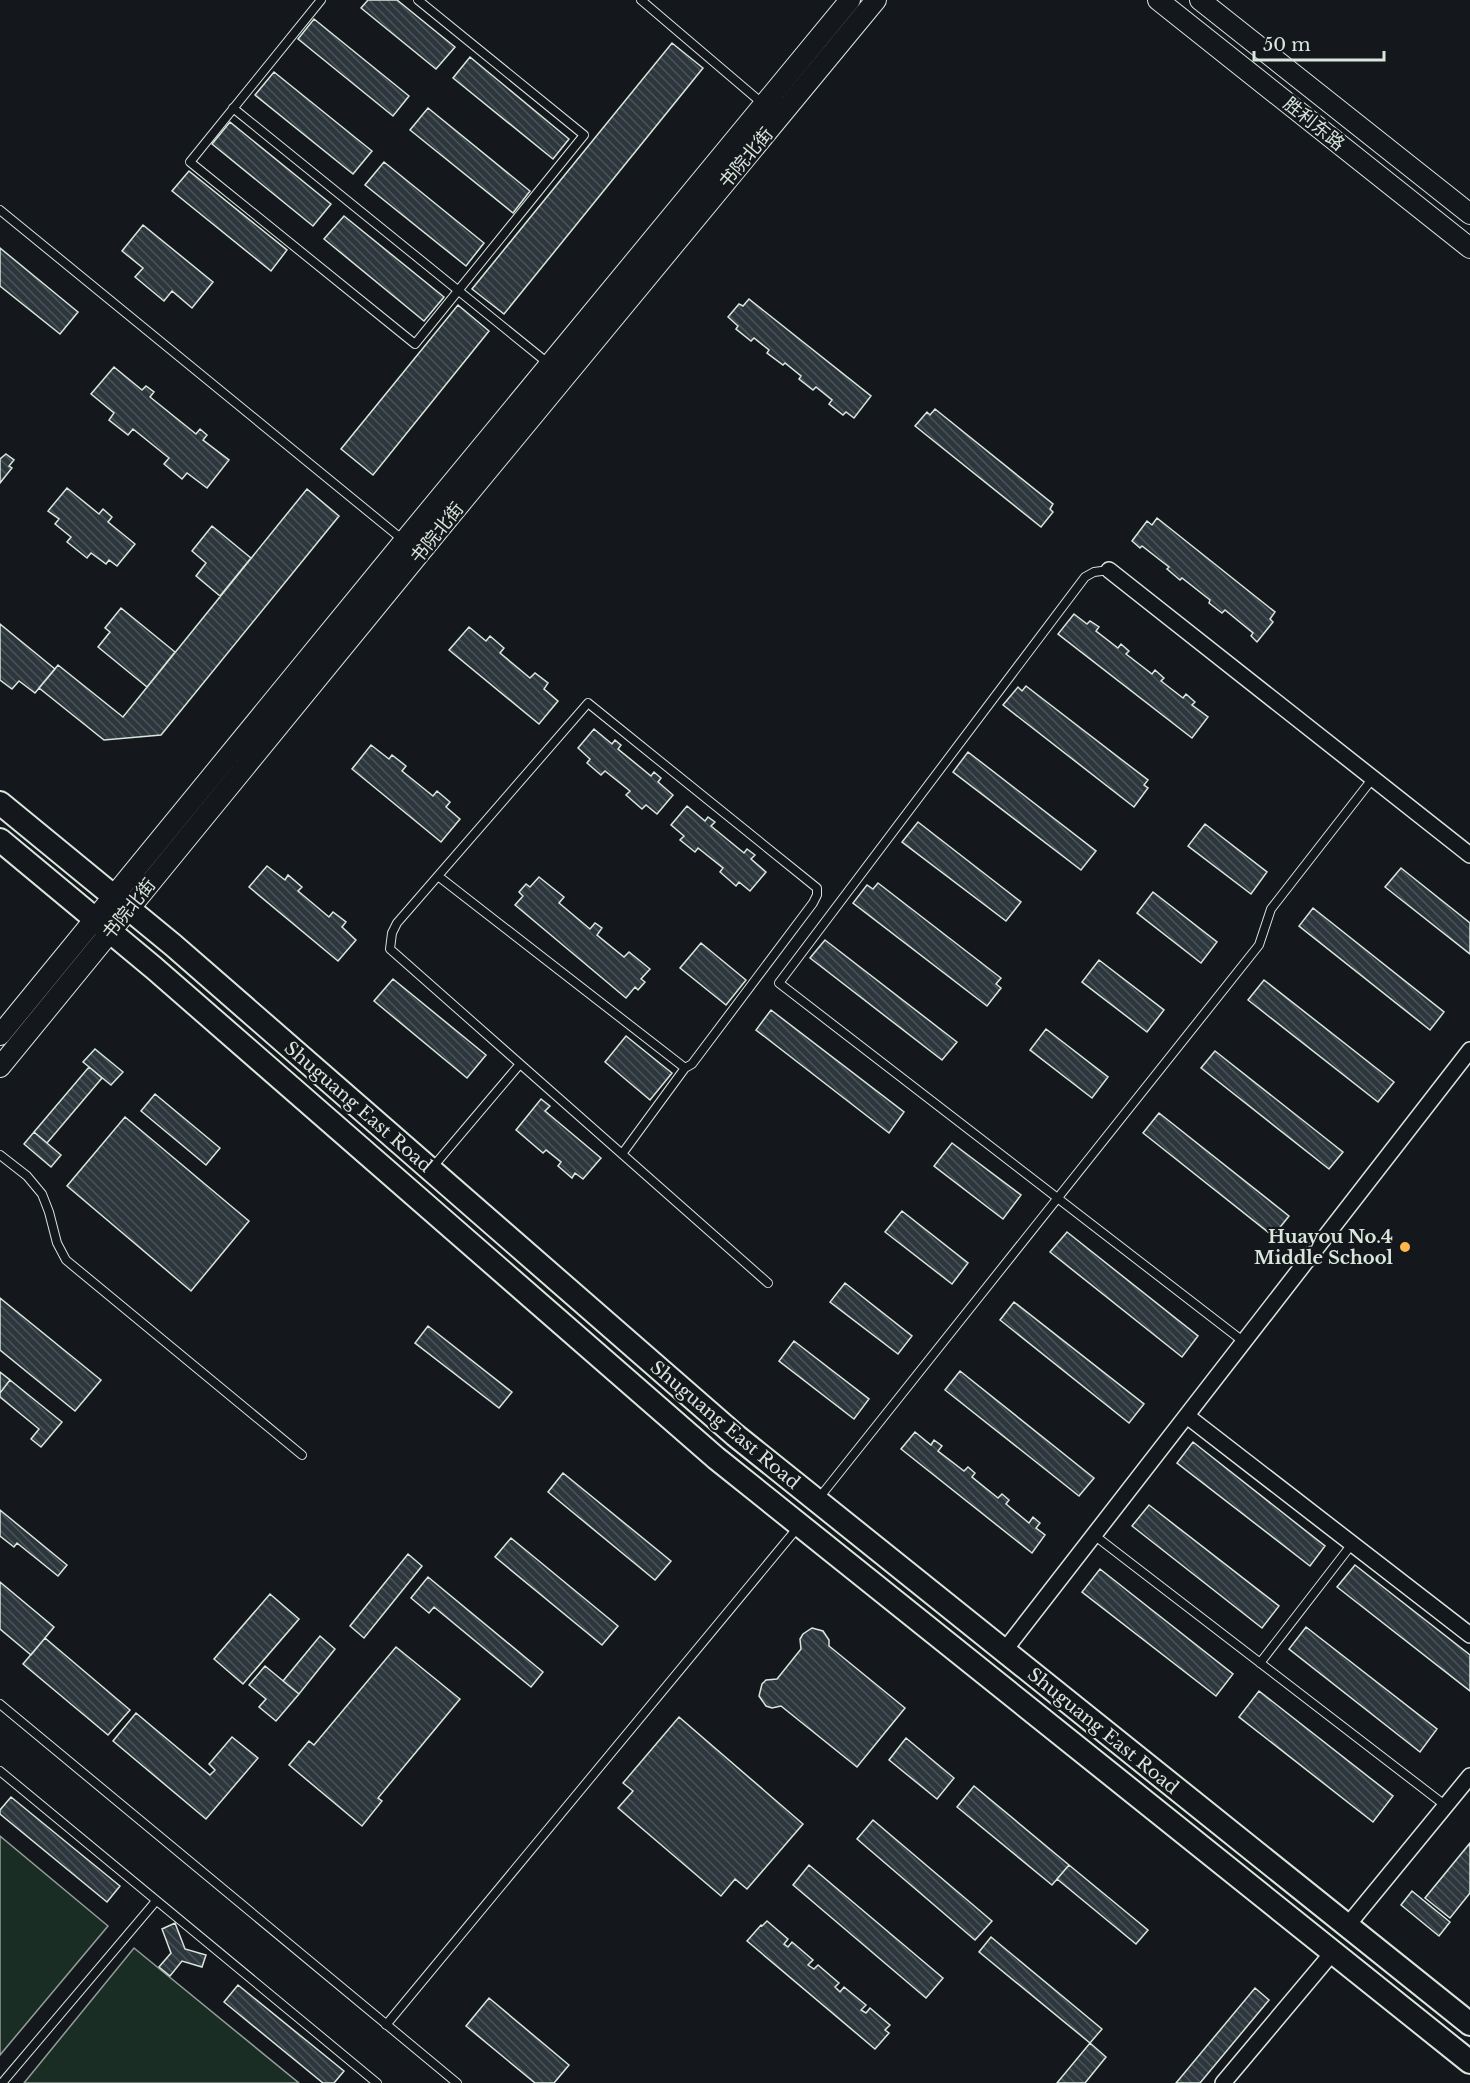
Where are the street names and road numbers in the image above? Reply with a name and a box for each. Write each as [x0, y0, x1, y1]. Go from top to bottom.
street label: 胜利东路 [1279, 93, 1349, 155]
street label: 书院北街 [714, 123, 778, 193]
street label: 书院北街 [406, 498, 468, 568]
street label: 书院北街 [98, 874, 160, 944]
street label: Shuguang East Road [280, 1037, 436, 1177]
street label: Shuguang East Road [646, 1356, 804, 1494]
street label: Shuguang East Road [1023, 1663, 1183, 1799]

